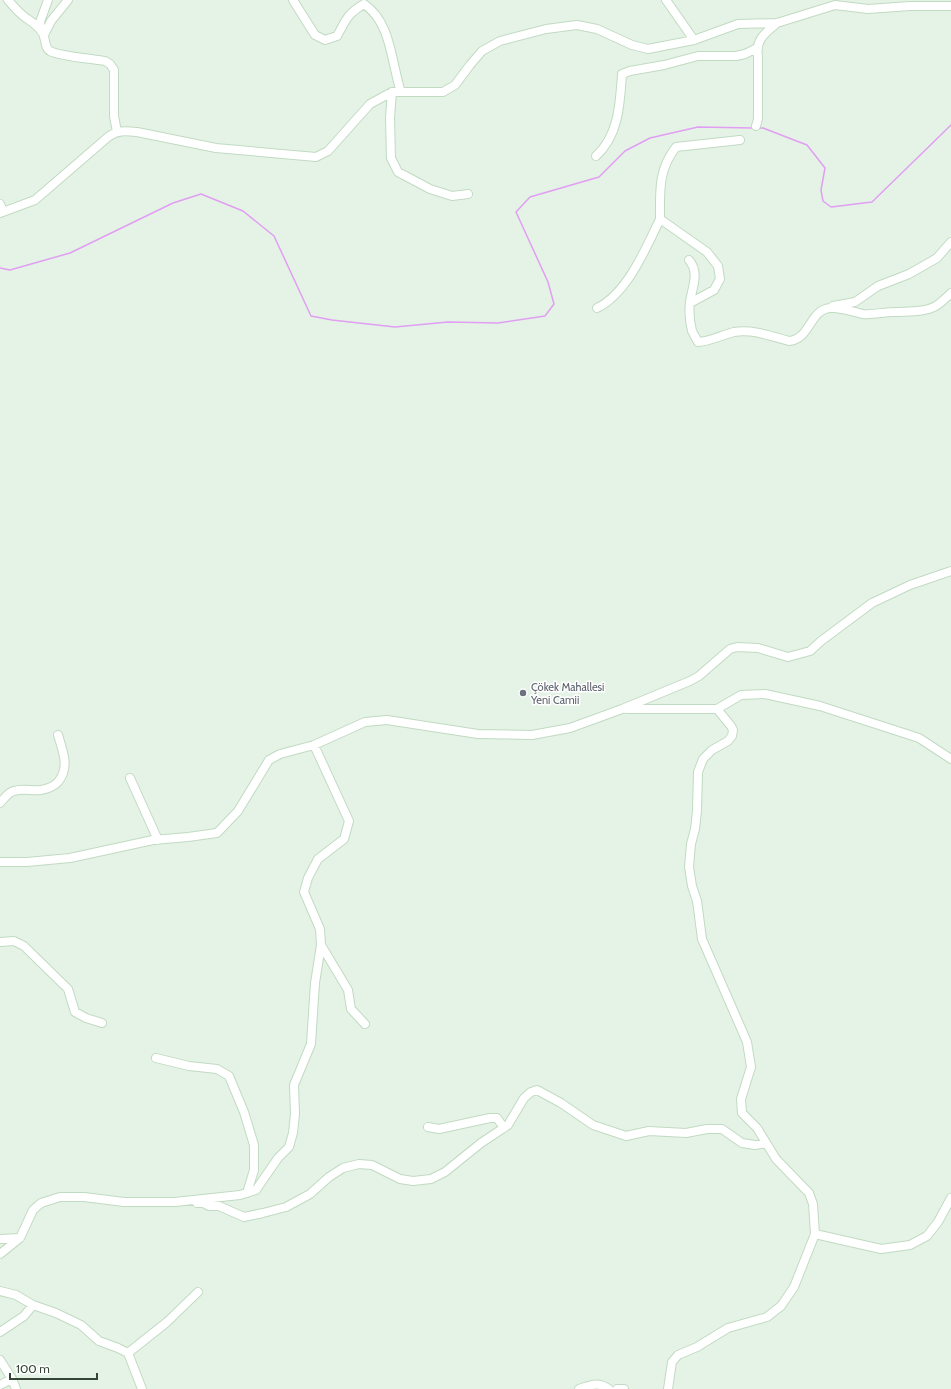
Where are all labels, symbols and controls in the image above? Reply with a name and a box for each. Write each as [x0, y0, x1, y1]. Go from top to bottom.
place label: Çökek Mahallesi Yeni Camii [530, 680, 604, 707]
marker: Çökek Mahallesi Yeni Camii [518, 688, 528, 698]
scale bar [10, 1355, 97, 1381]
text: 100 m [16, 1361, 50, 1376]

